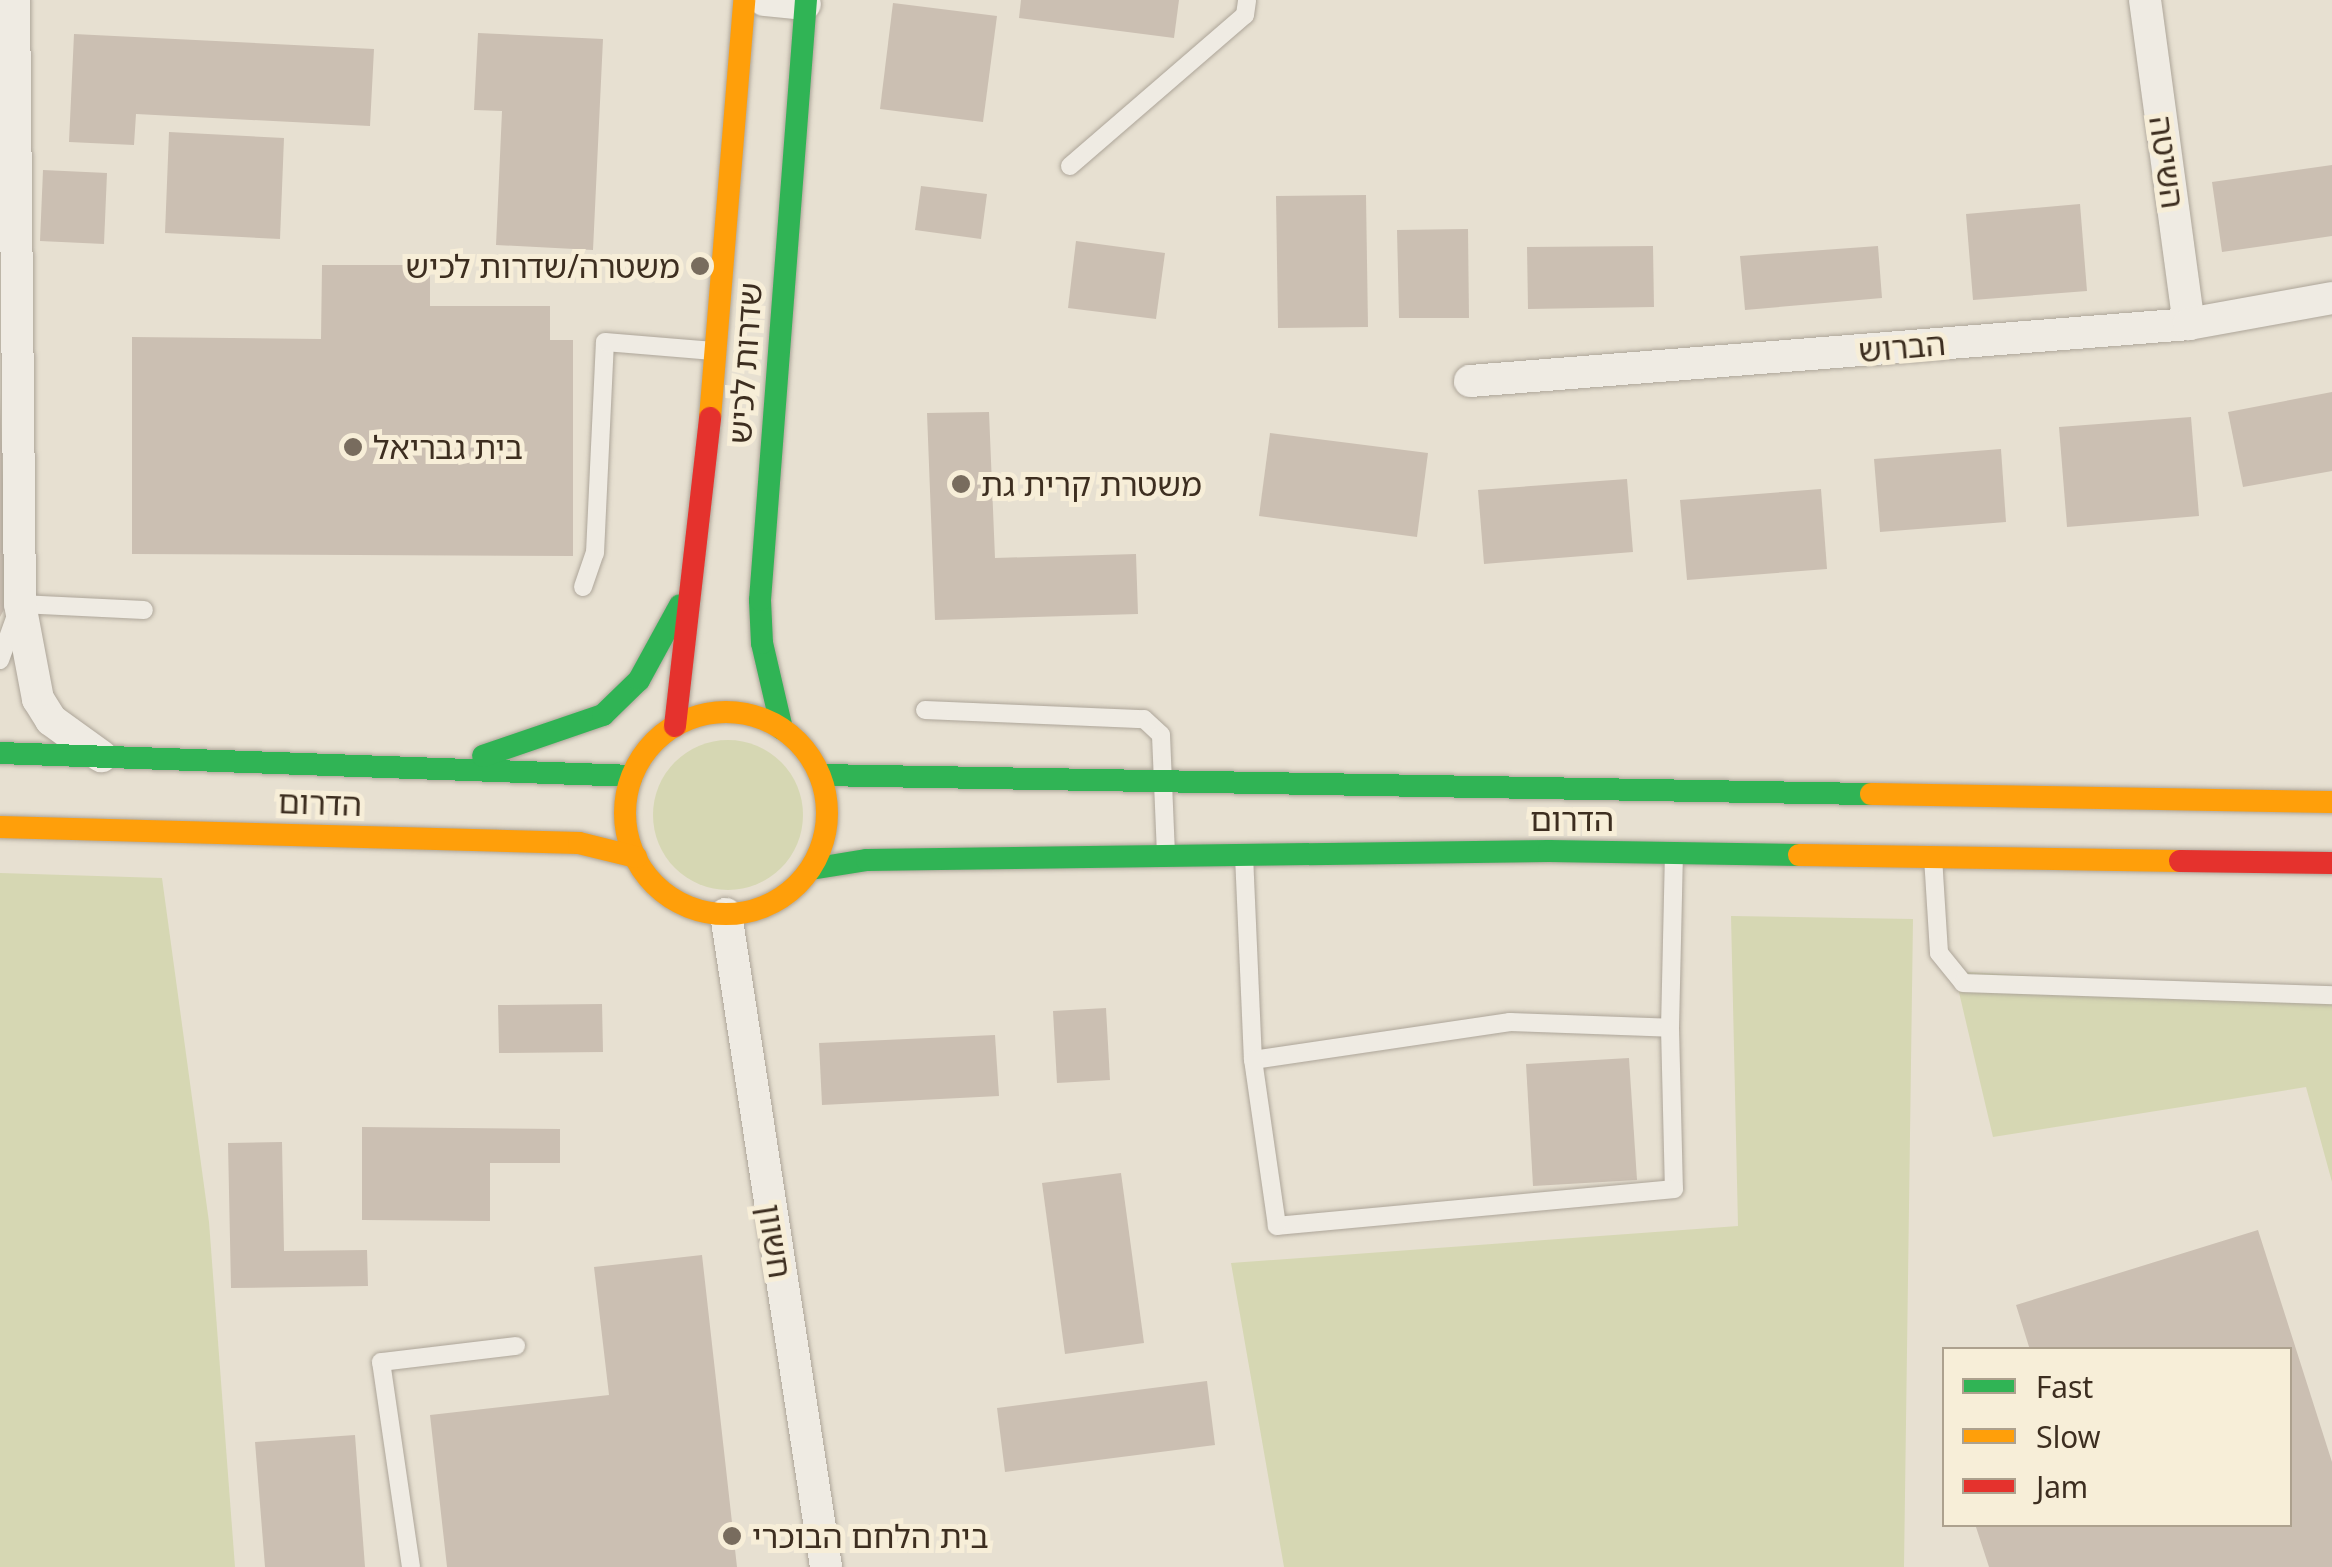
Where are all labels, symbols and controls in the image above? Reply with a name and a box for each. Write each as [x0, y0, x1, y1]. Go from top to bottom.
street label: השיטה [2142, 113, 2192, 211]
place label: משטרה/שדרות לכיש [406, 247, 680, 285]
marker: משטרה/שדרות לכיש [689, 255, 711, 277]
street label: שדרות לכיש [720, 281, 770, 445]
street label: הברוש [1857, 324, 1947, 370]
place label: בית גבריאל [373, 428, 523, 466]
marker: בית גבריאל [342, 436, 364, 458]
place label: משטרת קרית גת [981, 465, 1202, 503]
marker: משטרת קרית גת [950, 473, 972, 495]
street label: הדרום [277, 782, 363, 824]
street label: הדרום [1530, 800, 1614, 838]
street label: חשוון [750, 1201, 800, 1281]
legend [1942, 1347, 2292, 1527]
text: Fast [2036, 1366, 2093, 1407]
text: Slow [2036, 1416, 2101, 1457]
text: Jam [2036, 1466, 2088, 1507]
place label: בית הלחם הבוכרי [752, 1517, 989, 1555]
marker: בית הלחם הבוכרי [721, 1525, 743, 1547]

